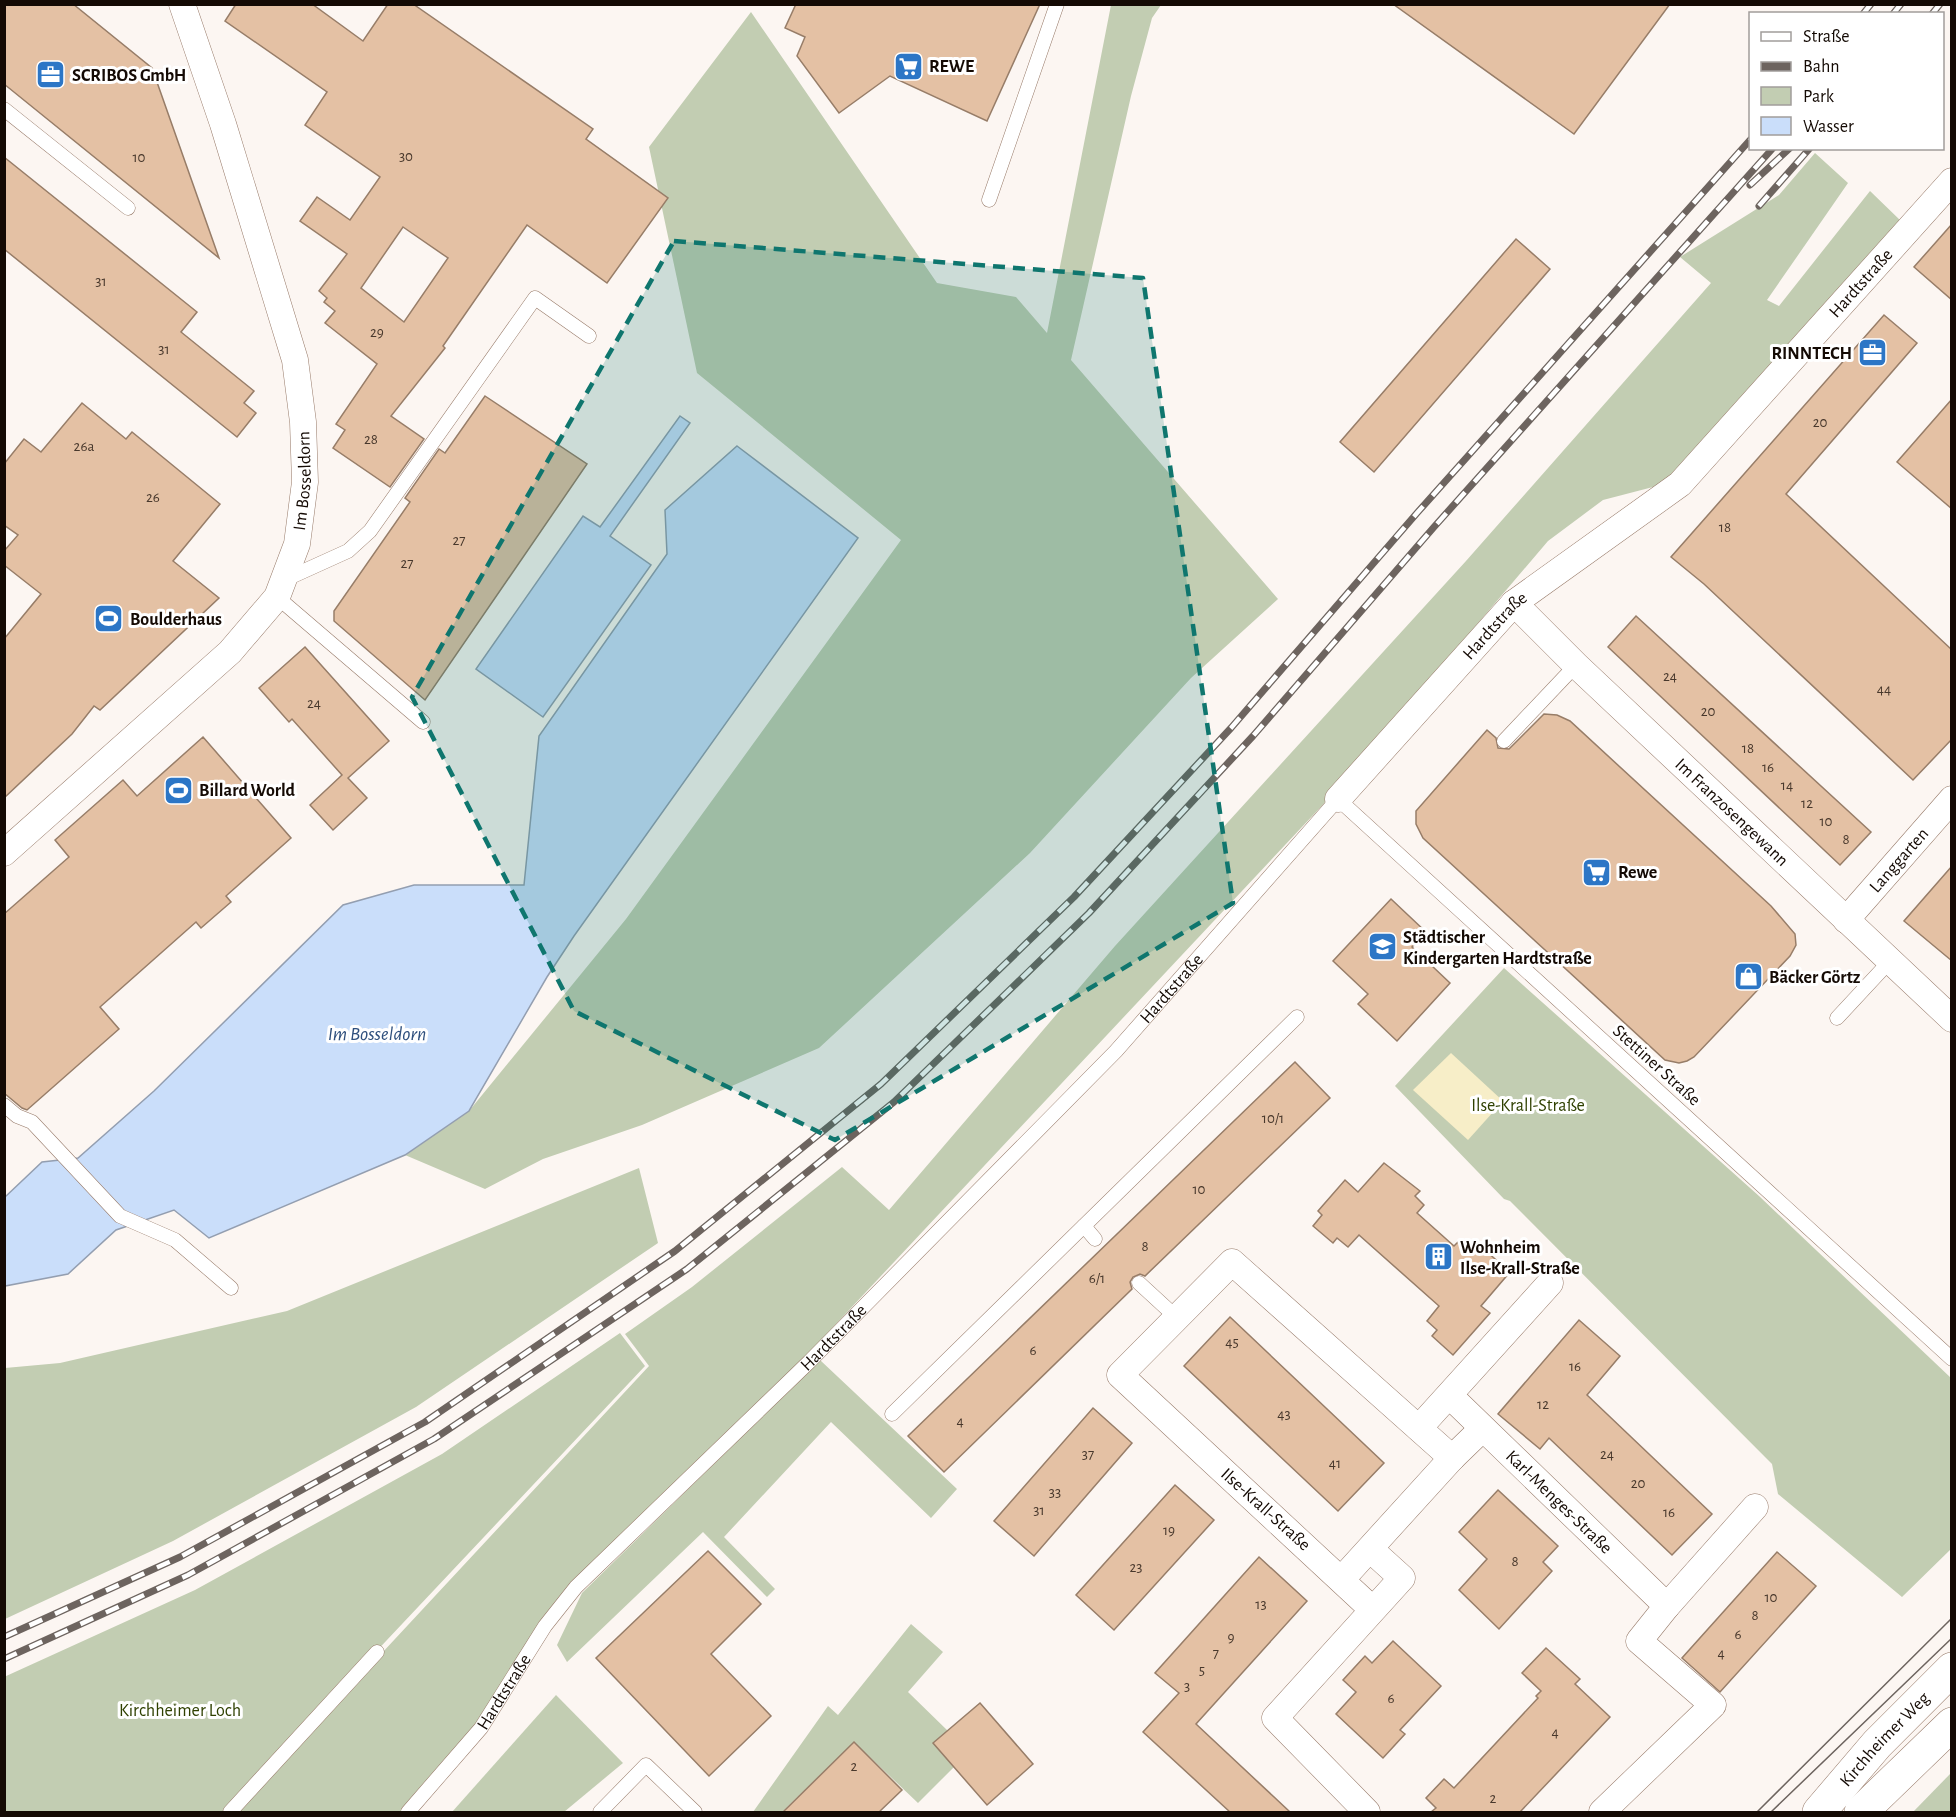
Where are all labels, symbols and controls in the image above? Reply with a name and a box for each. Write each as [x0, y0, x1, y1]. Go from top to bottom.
legend [1749, 12, 1944, 150]
text: Straße [1803, 28, 1849, 46]
supermarket icon: REWE [892, 50, 924, 82]
place label: REWE [929, 58, 974, 76]
text: Bahn [1803, 58, 1839, 76]
office icon: SCRIBOS GmbH [35, 59, 67, 91]
place label: SCRIBOS GmbH [72, 67, 186, 85]
text: Park [1803, 88, 1835, 106]
text: Wasser [1803, 118, 1854, 136]
house number: 30 [399, 149, 413, 164]
house number: 10 [132, 150, 146, 165]
street label: Hardtstraße [1826, 246, 1897, 321]
house number: 31 [95, 274, 107, 289]
house number: 29 [370, 325, 384, 340]
office icon: RINNTECH [1857, 337, 1889, 369]
house number: 31 [158, 342, 170, 357]
place label: RINNTECH [1771, 345, 1852, 363]
house number: 20 [1813, 415, 1827, 430]
street label: Im Bosseldorn [291, 431, 315, 532]
house number: 28 [364, 432, 378, 447]
house number: 26a [74, 439, 94, 454]
house number: 26 [146, 490, 160, 505]
house number: 18 [1719, 520, 1731, 535]
house number: 27 [452, 533, 466, 548]
house number: 27 [400, 556, 414, 571]
street label: Hardtstraße [1460, 589, 1531, 663]
sports icon: Boulderhaus [93, 603, 125, 635]
place label: Boulderhaus [130, 611, 222, 629]
house number: 24 [1663, 669, 1677, 684]
house number: 44 [1877, 682, 1891, 697]
house number: 24 [307, 696, 321, 711]
house number: 20 [1701, 704, 1715, 719]
house number: 18 [1742, 741, 1754, 756]
street label: Im Franzosengewann [1671, 755, 1791, 870]
house number: 16 [1762, 760, 1774, 775]
sports icon: Billard World [162, 774, 194, 806]
house number: 14 [1781, 778, 1793, 793]
place label: Billard World [199, 782, 296, 800]
house number: 12 [1801, 796, 1813, 811]
house number: 10 [1819, 814, 1833, 829]
street label: Langgarten [1867, 825, 1932, 896]
house number: 8 [1842, 832, 1850, 847]
supermarket icon: Rewe [1581, 856, 1613, 888]
place label: Rewe [1618, 864, 1657, 882]
place label: Städtischer Kindergarten Hardtstraße [1403, 929, 1592, 968]
school or university icon: Städtischer Kindergarten Hardtstraße [1366, 931, 1398, 963]
street label: Hardtstraße [1137, 951, 1207, 1027]
shop icon: Bäcker Görtz [1732, 961, 1764, 993]
place label: Bäcker Görtz [1769, 969, 1861, 987]
street label: Stettiner Straße [1609, 1022, 1704, 1110]
water label: Im Bosseldorn [328, 1024, 426, 1044]
park label: Ilse-Krall-Straße [1471, 1097, 1585, 1115]
house number: 10/1 [1262, 1111, 1284, 1126]
house number: 10 [1192, 1182, 1206, 1197]
house number: 8 [1141, 1239, 1149, 1254]
place label: Wohnheim Ilse-Krall-Straße [1460, 1239, 1580, 1278]
building icon: Wohnheim Ilse-Krall-Straße [1423, 1241, 1455, 1273]
house number: 6/1 [1089, 1271, 1105, 1286]
street label: Hardtstraße [798, 1301, 870, 1375]
house number: 45 [1225, 1335, 1239, 1350]
house number: 6 [1029, 1343, 1037, 1358]
house number: 16 [1569, 1359, 1581, 1374]
house number: 12 [1537, 1397, 1549, 1412]
house number: 43 [1277, 1407, 1291, 1422]
house number: 4 [956, 1414, 964, 1429]
house number: 37 [1082, 1447, 1094, 1462]
street label: Karl-Menges-Straße [1502, 1447, 1615, 1558]
house number: 24 [1600, 1447, 1614, 1462]
house number: 41 [1329, 1456, 1341, 1471]
street label: Ilse-Krall-Straße [1217, 1465, 1314, 1554]
house number: 20 [1631, 1476, 1645, 1491]
house number: 33 [1049, 1485, 1061, 1500]
house number: 31 [1033, 1503, 1045, 1518]
house number: 16 [1663, 1505, 1675, 1520]
house number: 19 [1163, 1523, 1175, 1538]
house number: 8 [1511, 1554, 1519, 1569]
house number: 23 [1129, 1560, 1143, 1575]
house number: 10 [1764, 1590, 1778, 1605]
house number: 13 [1255, 1597, 1267, 1612]
house number: 8 [1751, 1608, 1759, 1623]
house number: 6 [1734, 1627, 1742, 1642]
house number: 9 [1227, 1630, 1235, 1645]
house number: 7 [1213, 1646, 1219, 1661]
house number: 4 [1717, 1646, 1725, 1661]
street label: Hardtstraße [474, 1651, 535, 1733]
house number: 5 [1199, 1663, 1205, 1678]
house number: 3 [1184, 1679, 1190, 1694]
street label: Kirchheimer Weg [1837, 1689, 1933, 1790]
house number: 6 [1387, 1691, 1395, 1706]
park label: Kirchheimer Loch [119, 1702, 241, 1720]
house number: 4 [1551, 1725, 1559, 1740]
house number: 2 [851, 1759, 858, 1774]
house number: 2 [1490, 1791, 1497, 1806]

